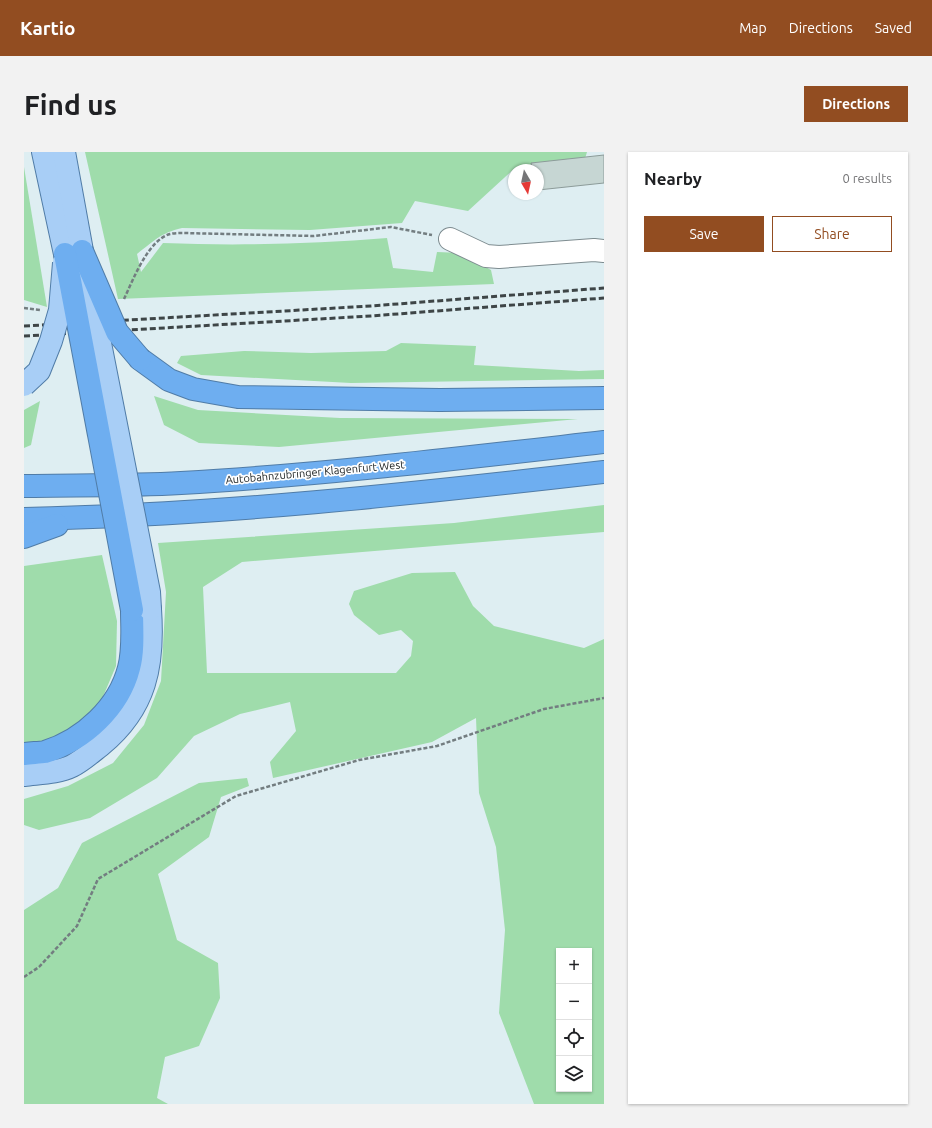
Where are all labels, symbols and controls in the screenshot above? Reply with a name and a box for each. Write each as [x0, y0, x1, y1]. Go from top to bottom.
text: Kartio [20, 17, 76, 39]
text: Map [739, 20, 767, 36]
text: Directions [789, 20, 853, 36]
text: Saved [875, 20, 912, 36]
button: Directions [804, 86, 908, 122]
text: Find us [24, 89, 117, 120]
north arrow [508, 164, 544, 200]
text: Nearby [644, 169, 702, 188]
text: 0 results [842, 171, 892, 185]
button: Save [644, 216, 764, 252]
button: Share [772, 216, 892, 252]
street label: Autobahnzubringer Klagenfurt West [225, 458, 406, 486]
map controls [556, 948, 592, 1092]
button: + [556, 948, 592, 984]
button: − [556, 984, 592, 1020]
button: locate [556, 1020, 592, 1056]
button: layers [556, 1056, 592, 1092]

